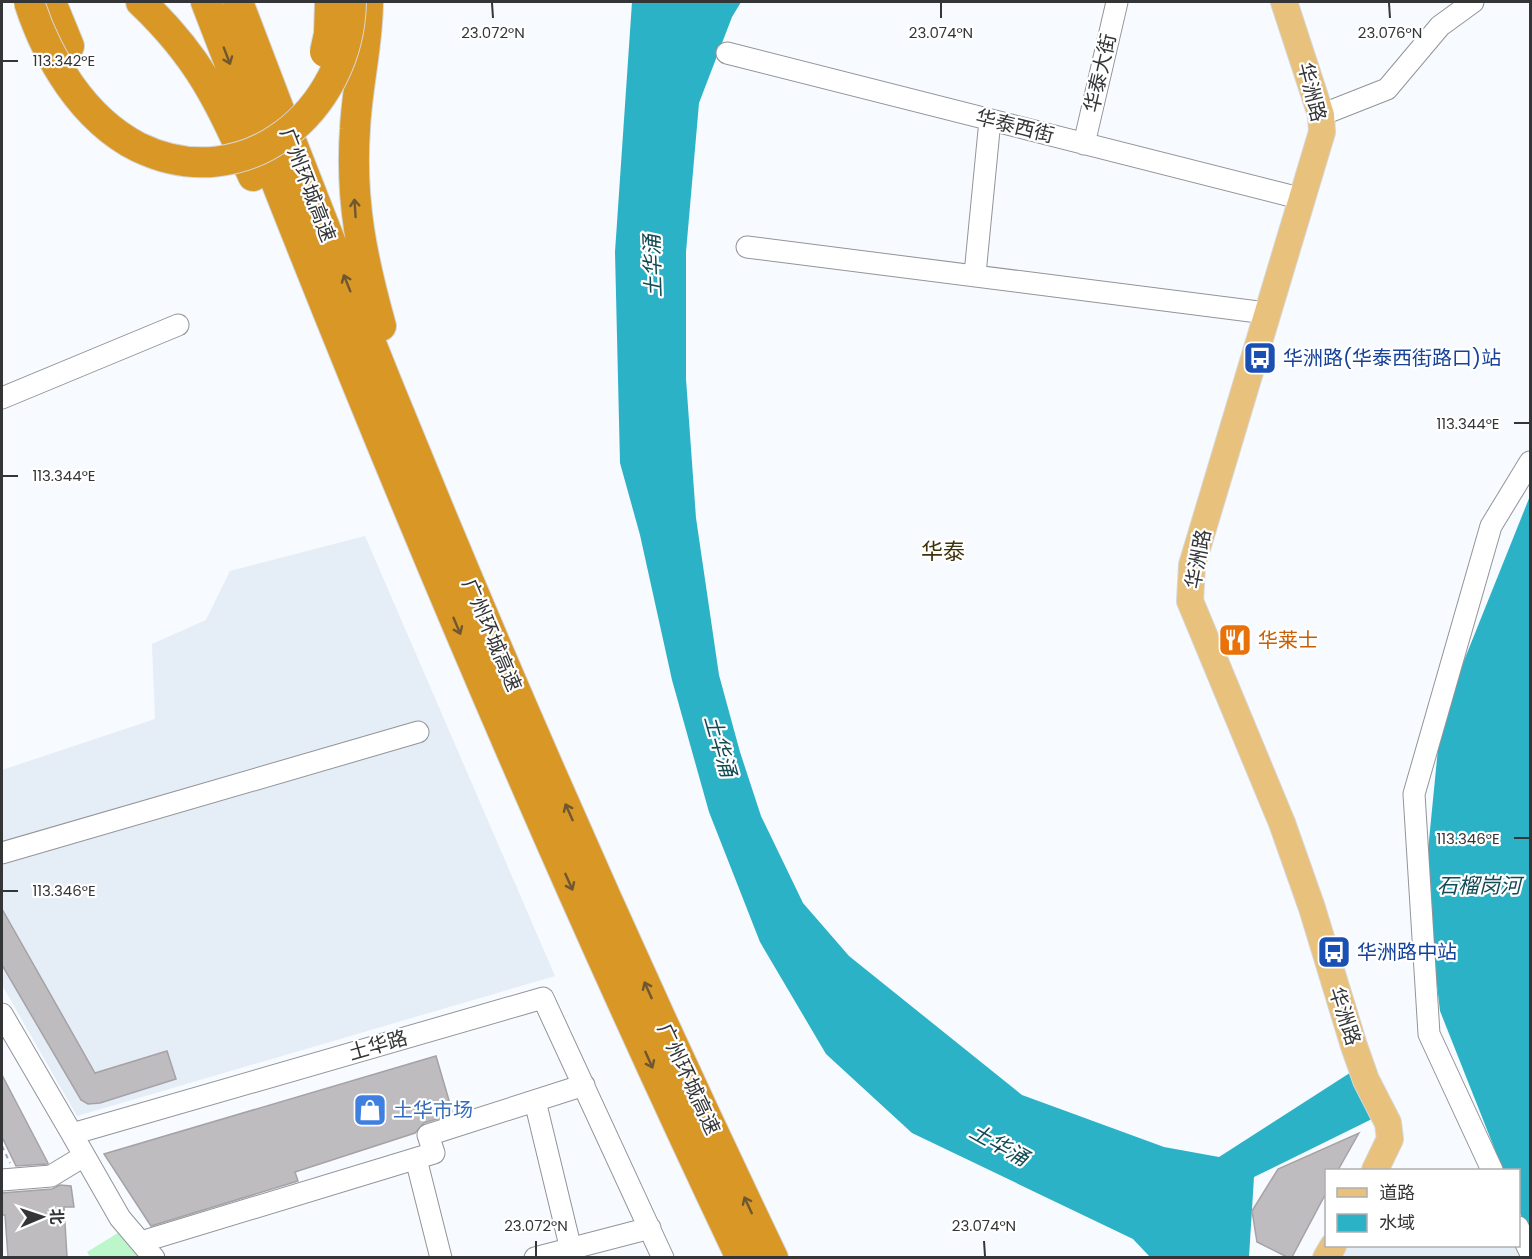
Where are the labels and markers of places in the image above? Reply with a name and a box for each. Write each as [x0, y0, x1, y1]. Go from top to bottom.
bus stop icon: 华洲路(华泰西街路口)站 [1242, 340, 1278, 376]
place label: 华洲路(华泰西街路口)站 [1283, 344, 1501, 372]
restaurant icon: 华莱士 [1217, 622, 1253, 658]
place label: 华莱士 [1258, 626, 1318, 654]
bus stop icon: 华洲路中站 [1316, 934, 1352, 970]
place label: 华洲路中站 [1357, 938, 1457, 966]
shop icon: 土华市场 [352, 1092, 388, 1128]
place label: 土华市场 [393, 1096, 473, 1124]

